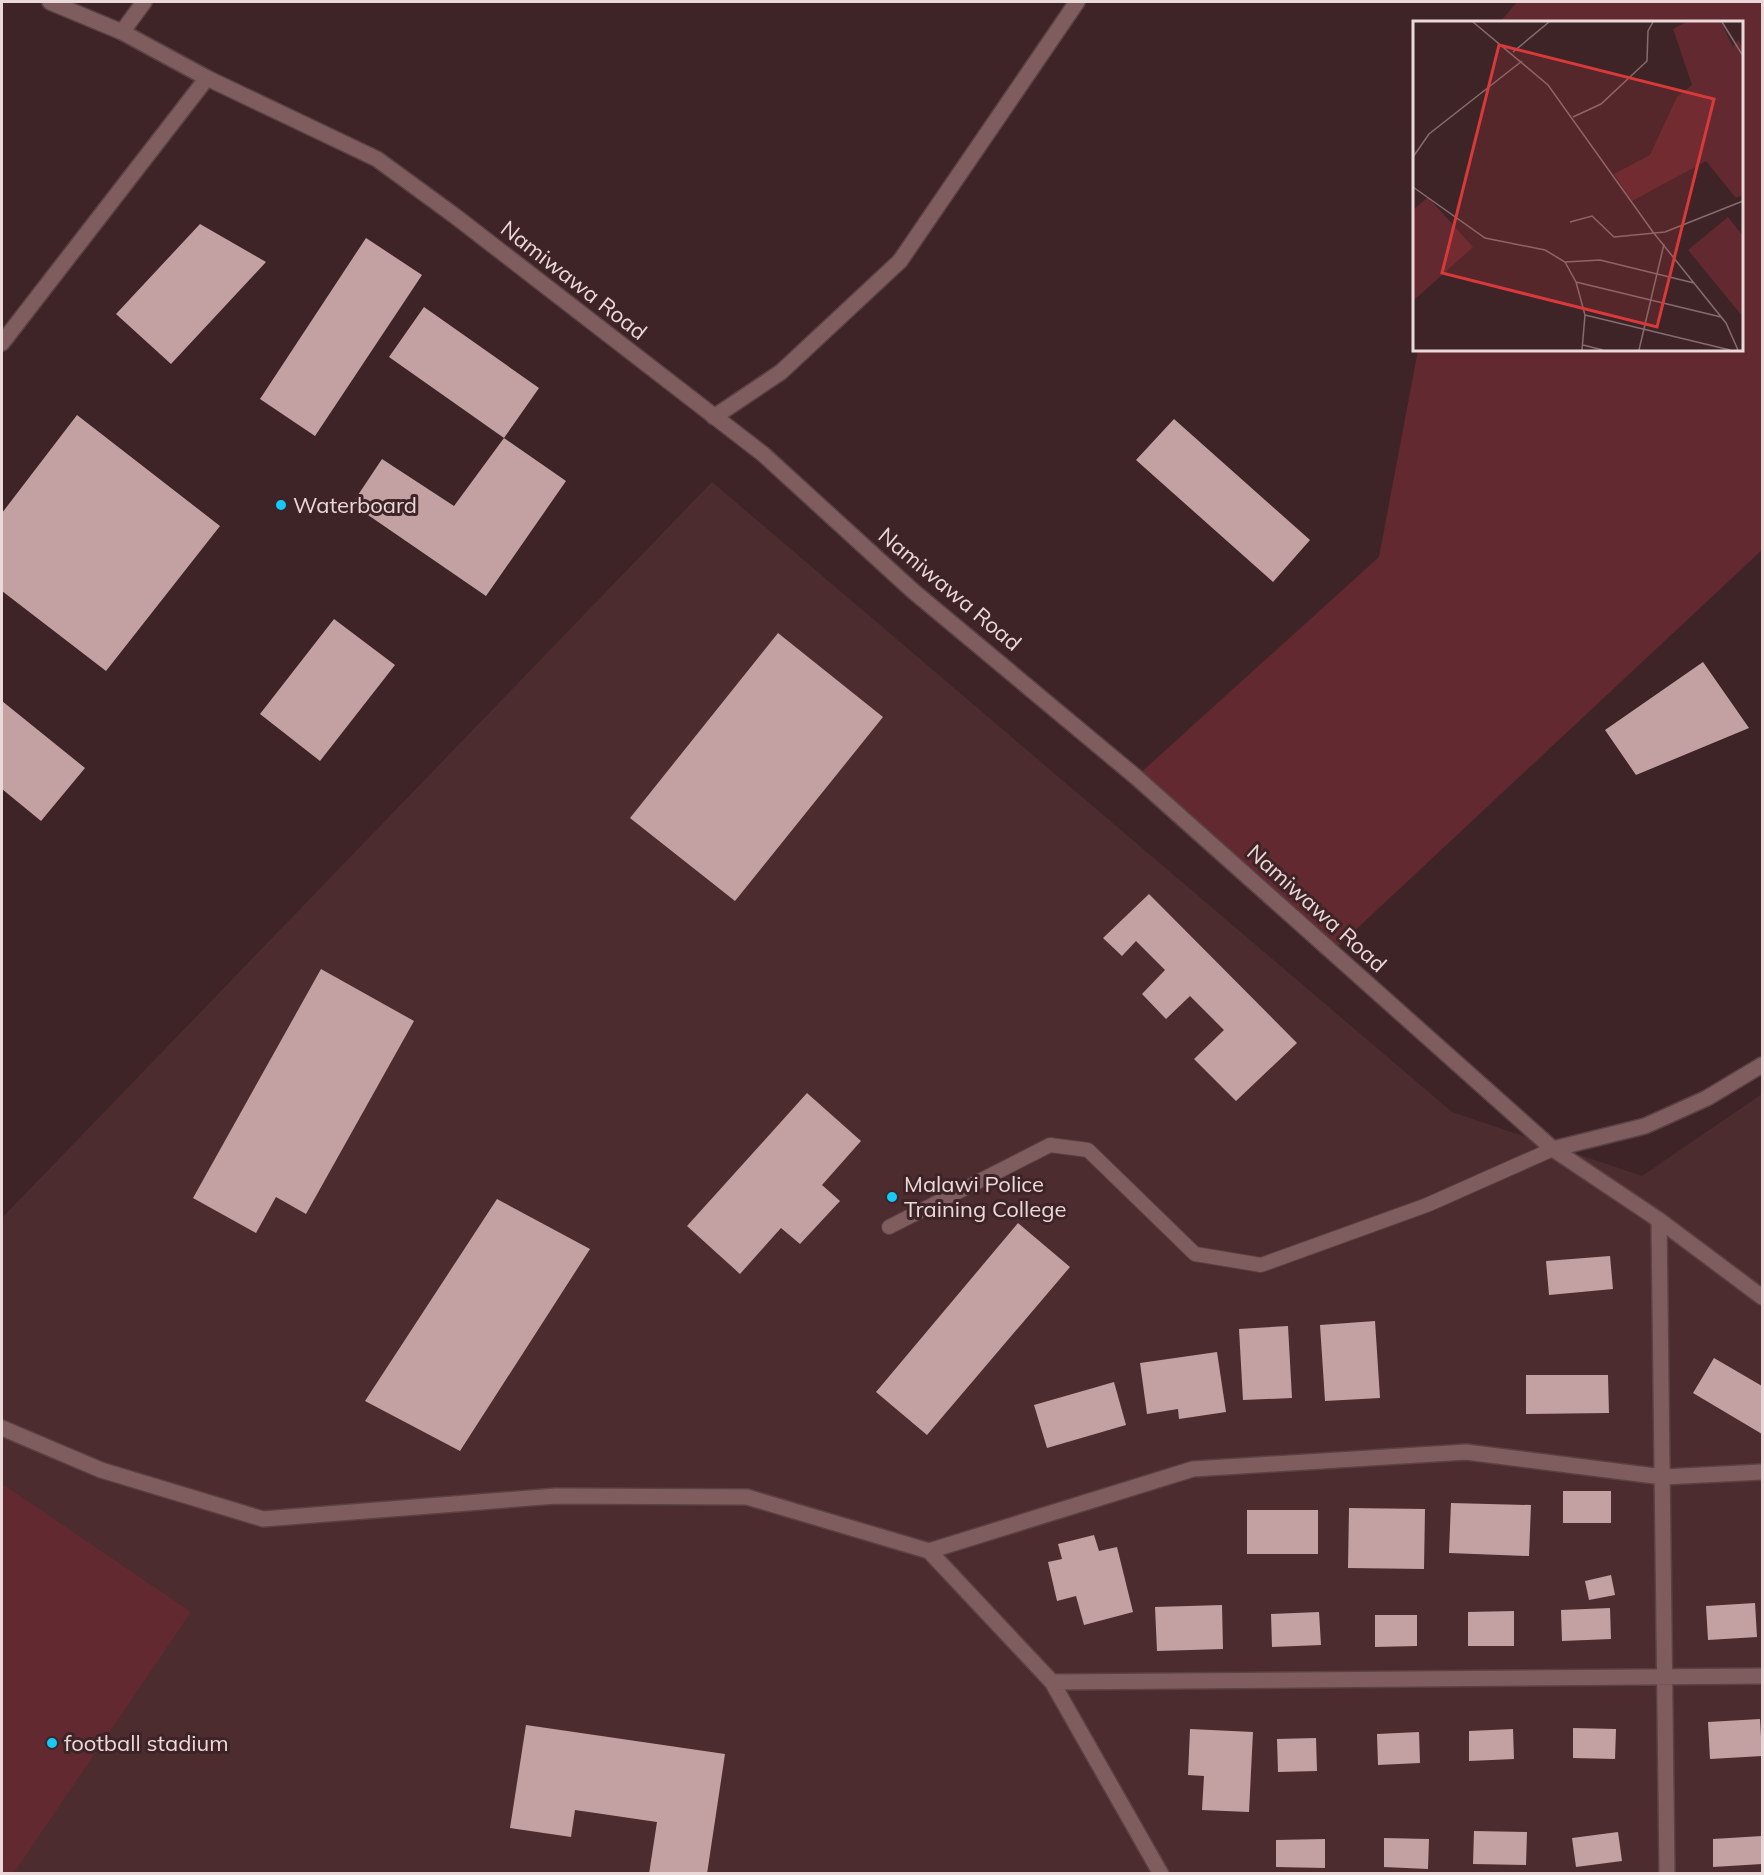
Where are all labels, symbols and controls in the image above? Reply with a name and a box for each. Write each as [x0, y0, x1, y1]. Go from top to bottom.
inset map [1413, 21, 1743, 351]
street label: Namiwawa Road [495, 214, 653, 346]
place label: Waterboard [293, 491, 417, 519]
marker: Waterboard [274, 498, 288, 512]
street label: Namiwawa Road [873, 521, 1027, 657]
street label: Namiwawa Road [1242, 838, 1392, 978]
place label: Malawi Police Training College [904, 1170, 1066, 1223]
marker: Malawi Police Training College [885, 1190, 899, 1204]
place label: football stadium [64, 1729, 229, 1757]
marker: football stadium [45, 1736, 59, 1750]

